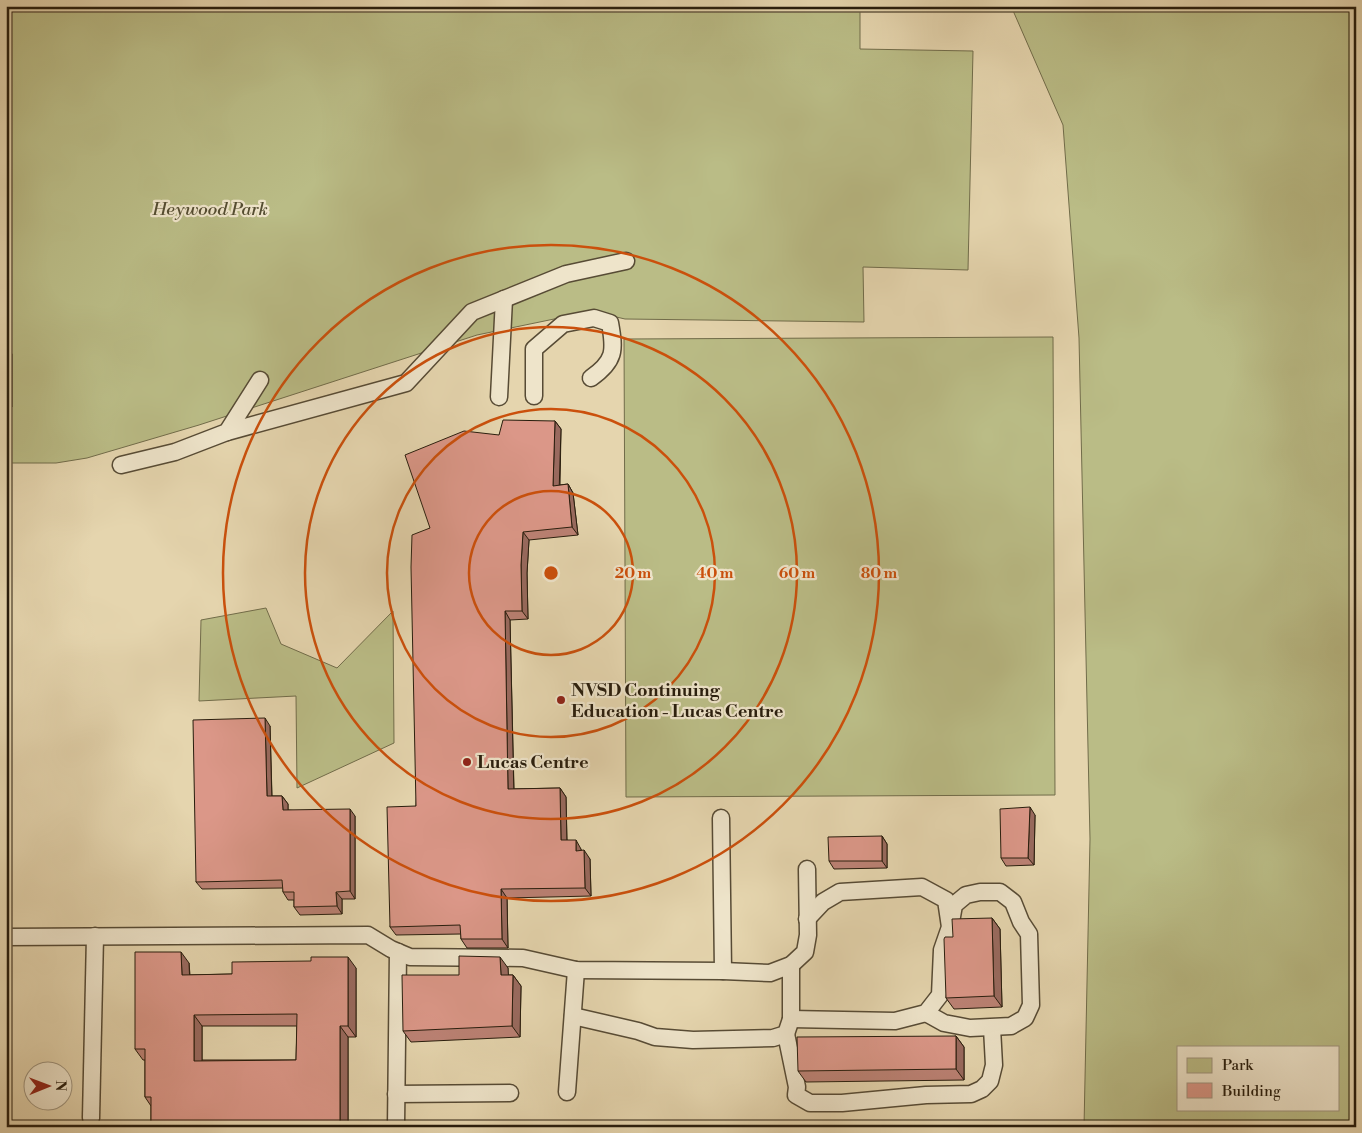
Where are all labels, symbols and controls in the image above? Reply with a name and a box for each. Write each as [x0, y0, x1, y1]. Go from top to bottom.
park label: Heywood Park [151, 198, 268, 221]
centre of rings [542, 564, 560, 582]
text: 20 m [615, 564, 652, 583]
text: 40 m [696, 564, 734, 583]
text: 60 m [779, 564, 816, 583]
text: 80 m [861, 564, 898, 583]
place label: NVSD Continuing Education - Lucas Centre [571, 679, 784, 723]
marker: NVSD Continuing Education - Lucas Centre [555, 694, 567, 706]
place label: Lucas Centre [477, 751, 589, 774]
marker: Lucas Centre [461, 756, 473, 768]
legend [1177, 1046, 1340, 1110]
text: Park [1222, 1056, 1254, 1075]
north arrow [22, 1060, 72, 1110]
text: N [51, 1080, 69, 1091]
text: Building [1221, 1082, 1281, 1101]

